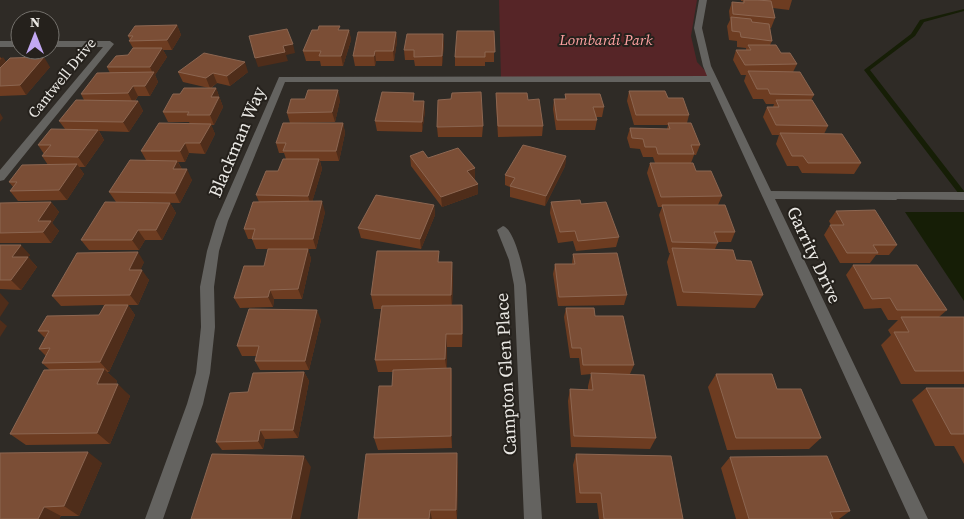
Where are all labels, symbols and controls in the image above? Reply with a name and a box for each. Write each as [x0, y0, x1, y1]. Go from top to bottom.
north arrow [10, 10, 60, 60]
text: N [30, 12, 40, 32]
park label: Lombardi Park [558, 29, 654, 50]
street label: Cantwell Drive [23, 33, 101, 123]
street label: Blackman Way [202, 82, 271, 201]
street label: Garrity Drive [781, 202, 848, 307]
street label: Campton Glen Place [489, 292, 522, 456]

